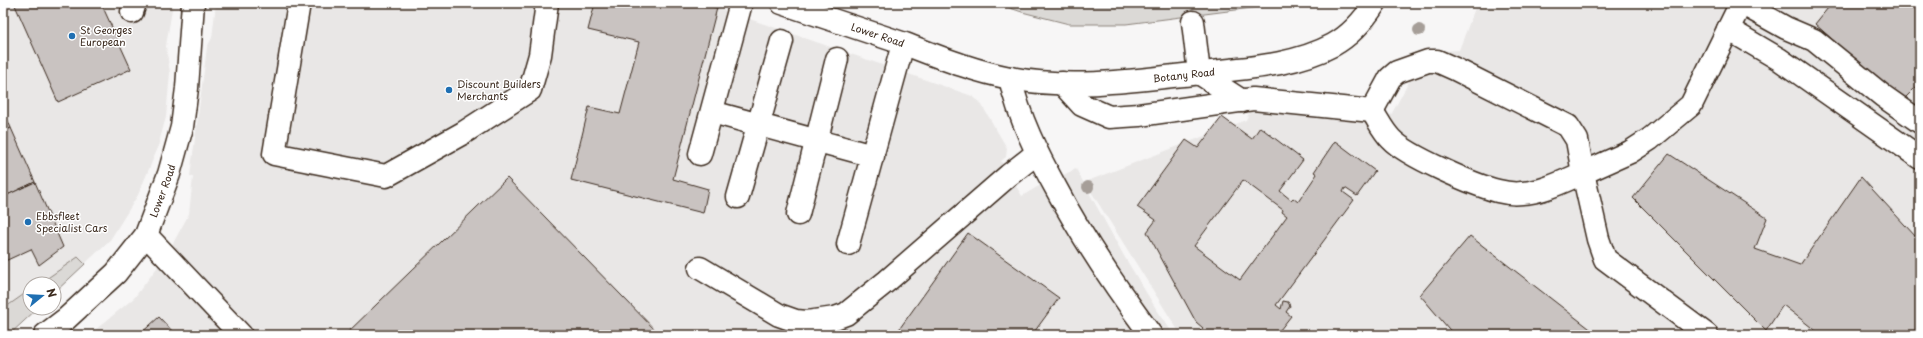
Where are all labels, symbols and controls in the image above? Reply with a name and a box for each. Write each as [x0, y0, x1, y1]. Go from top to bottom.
street label: Lower Road [849, 19, 907, 50]
place label: St Georges European [80, 22, 132, 49]
marker: St Georges European [67, 31, 77, 41]
street label: Botany Road [1152, 64, 1216, 85]
place label: Discount Builders Merchants [457, 76, 541, 103]
marker: Discount Builders Merchants [444, 85, 454, 95]
street label: Lower Road [145, 162, 178, 219]
place label: Ebbsfleet Specialist Cars [36, 208, 108, 235]
marker: Ebbsfleet Specialist Cars [23, 217, 33, 227]
north arrow [22, 276, 62, 316]
text: N [43, 286, 62, 300]

